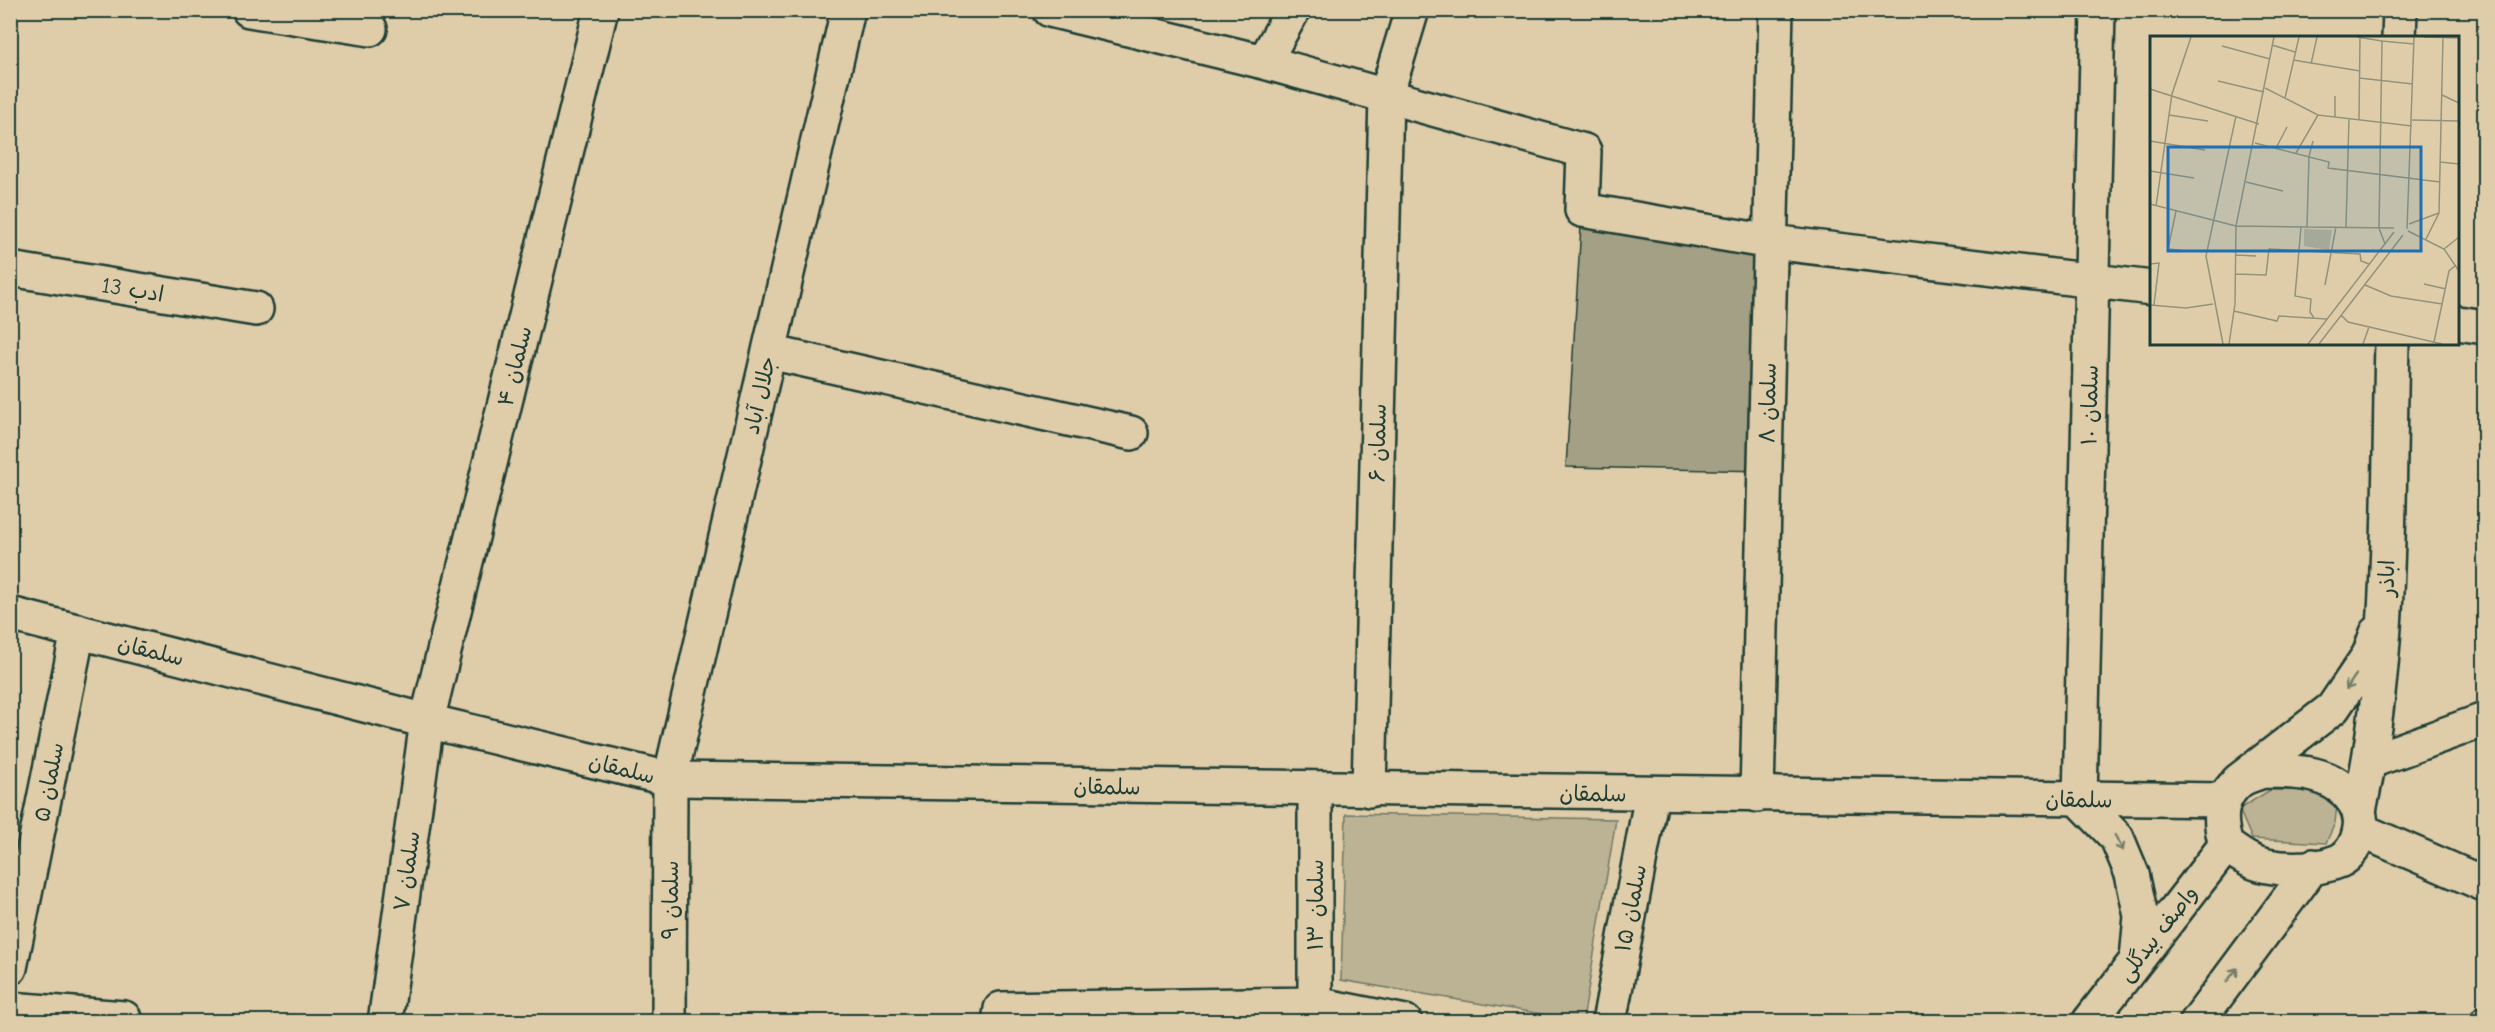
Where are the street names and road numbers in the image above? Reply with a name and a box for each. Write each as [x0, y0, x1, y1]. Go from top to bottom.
street label: ادب 13 [100, 272, 166, 308]
street label: سلمان ۴ [492, 323, 537, 409]
street label: جلال آباد [738, 354, 782, 437]
street label: سلمان ۸ [1754, 362, 1782, 444]
street label: سلمان ۱۰ [2076, 365, 2104, 446]
street label: سلمان ۶ [1364, 403, 1392, 483]
street label: اباذر [2374, 559, 2400, 599]
street label: سلمقان [115, 630, 187, 672]
street label: سلمان ۵ [29, 740, 69, 824]
street label: سلمقان [586, 748, 658, 790]
street label: سلمقان [1073, 773, 1141, 801]
street label: سلمقان [1559, 780, 1627, 808]
street label: سلمقان [2045, 786, 2113, 814]
street label: سلمان ۷ [388, 829, 425, 913]
street label: سلمان ۱۳ [1303, 859, 1329, 951]
street label: سلمان ۹ [658, 860, 684, 940]
street label: سلمان ۱۵ [1610, 862, 1652, 954]
street label: واصف بیدگلی [2112, 880, 2204, 987]

